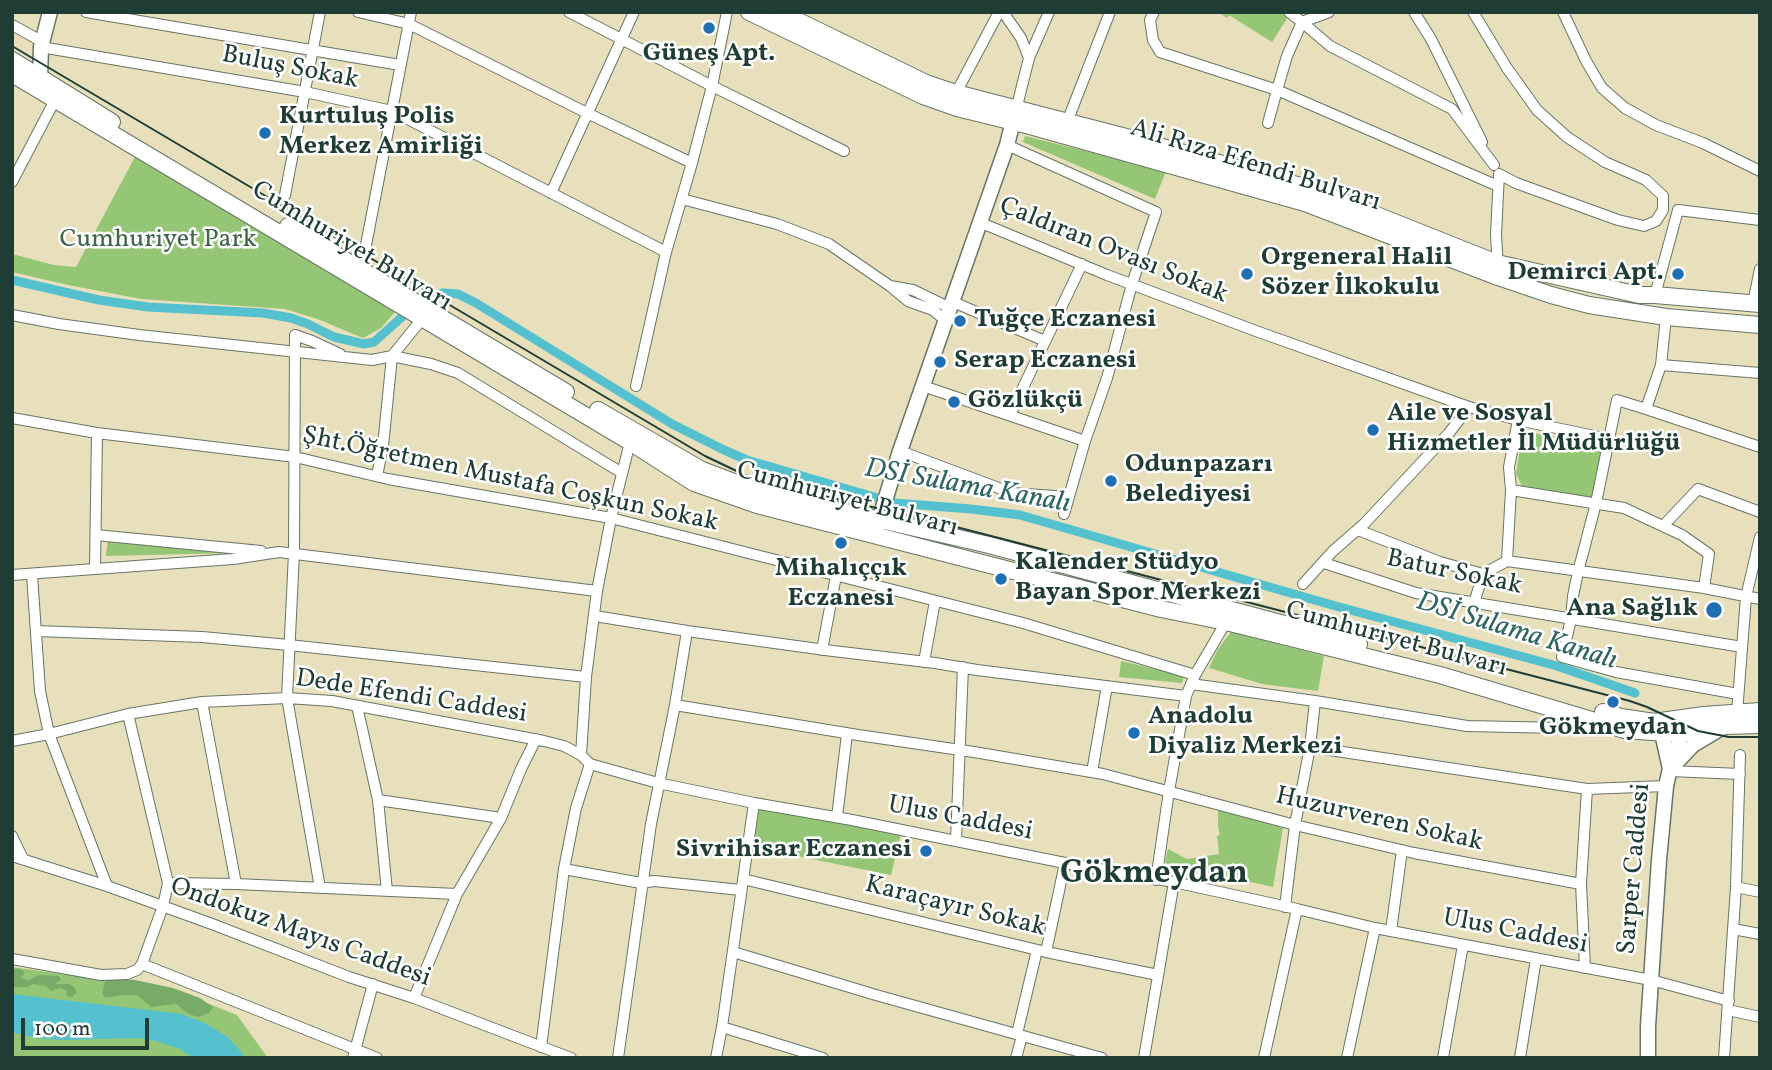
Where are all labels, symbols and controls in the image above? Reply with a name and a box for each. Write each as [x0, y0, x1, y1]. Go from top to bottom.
marker: Güneş Apt. [701, 20, 717, 36]
place label: Güneş Apt. [643, 39, 775, 71]
street label: Buluş Sokak [219, 40, 361, 98]
place label: Kurtuluş Polis Merkez Amirliği [279, 102, 483, 164]
street label: Ali Rıza Efendi Bulvarı [1126, 114, 1384, 220]
marker: Kurtuluş Polis Merkez Amirliği [257, 125, 273, 141]
street label: Cumhuriyet Bulvarı [245, 176, 457, 320]
street label: Çaldıran Ovası Sokak [994, 192, 1232, 312]
park label: Cumhuriyet Park [59, 225, 257, 257]
place label: Orgeneral Halil Sözer İlkokulu [1261, 243, 1452, 304]
place label: Demirci Apt. [1507, 258, 1664, 290]
marker: Orgeneral Halil Sözer İlkokulu [1239, 266, 1255, 282]
marker: Demirci Apt. [1670, 266, 1686, 282]
place label: Tuğçe Eczanesi [974, 305, 1157, 337]
marker: Tuğçe Eczanesi [952, 313, 968, 329]
place label: Serap Eczanesi [954, 346, 1137, 378]
marker: Serap Eczanesi [932, 354, 948, 370]
place label: Gözlükçü [968, 386, 1083, 418]
marker: Gözlükçü [946, 394, 962, 410]
place label: Aile ve Sosyal Hizmetler İl Müdürlüğü [1387, 399, 1680, 460]
street label: Şht.Öğretmen Mustafa Coşkun Sokak [299, 422, 721, 540]
marker: Aile ve Sosyal Hizmetler İl Müdürlüğü [1365, 422, 1381, 438]
place label: Odunpazarı Belediyesi [1125, 450, 1273, 512]
water label: DSİ Sulama Kanalı [862, 453, 1072, 523]
street label: Cumhuriyet Bulvarı [733, 456, 961, 546]
marker: Odunpazarı Belediyesi [1103, 473, 1119, 489]
marker: Mihalıççık Eczanesi [833, 535, 849, 551]
street label: Batur Sokak [1383, 544, 1525, 604]
place label: Kalender Stüdyo Bayan Spor Merkezi [1015, 548, 1261, 610]
place label: Mihalıççık Eczanesi [775, 554, 907, 616]
marker: Kalender Stüdyo Bayan Spor Merkezi [993, 571, 1009, 587]
water label: DSİ Sulama Kanalı [1412, 587, 1620, 679]
place label: Ana Sağlık [1566, 594, 1698, 626]
street label: Cumhuriyet Bulvarı [1282, 596, 1510, 686]
marker: Ana Sağlık [1704, 600, 1724, 620]
street label: Dede Efendi Caddesi [293, 664, 529, 732]
marker: Gökmeydan [1605, 694, 1621, 710]
place label: Anadolu Diyaliz Merkezi [1148, 702, 1343, 764]
place label: Gökmeydan [1539, 713, 1687, 745]
marker: Anadolu Diyaliz Merkezi [1126, 725, 1142, 741]
street label: Huzurveren Sokak [1272, 782, 1486, 860]
street label: Sarper Caddesi [1613, 782, 1659, 956]
street label: Ulus Caddesi [885, 791, 1035, 849]
place label: Sivrihisar Eczanesi [676, 835, 912, 867]
marker: Sivrihisar Eczanesi [918, 843, 934, 859]
district label: Gökmeydan [1060, 856, 1248, 896]
street label: Karaçayır Sokak [861, 870, 1049, 946]
street label: Ondokuz Mayıs Caddesi [165, 872, 435, 996]
street label: Ulus Caddesi [1440, 904, 1590, 962]
scale bar [24, 1004, 152, 1048]
text: 100 m [34, 1015, 91, 1044]

